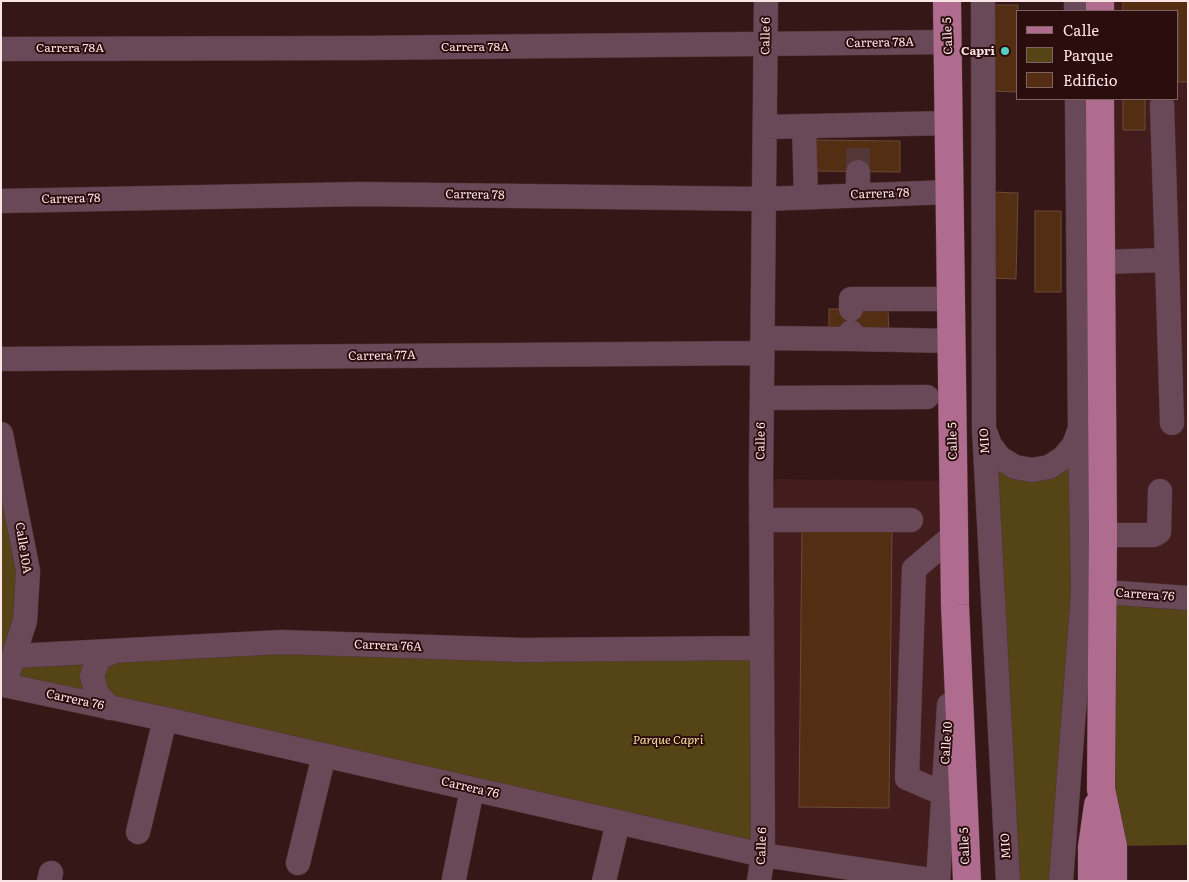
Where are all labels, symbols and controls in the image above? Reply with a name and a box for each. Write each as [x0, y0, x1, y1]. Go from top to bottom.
legend [1016, 10, 1179, 100]
street label: Calle 6 [758, 17, 774, 55]
street label: Calle 5 [940, 17, 956, 55]
text: Calle [1063, 18, 1099, 41]
street label: Carrera 78A [846, 35, 914, 51]
street label: Carrera 78A [441, 40, 509, 54]
street label: Carrera 78A [36, 41, 104, 55]
text: Parque [1063, 43, 1113, 66]
place label: Capri [961, 44, 995, 58]
marker: Capri [999, 45, 1011, 57]
text: Edificio [1063, 68, 1118, 91]
street label: Carrera 78 [850, 186, 910, 202]
street label: Carrera 78 [445, 187, 505, 203]
street label: Carrera 78 [41, 191, 101, 207]
street label: Carrera 77A [348, 348, 416, 364]
street label: Calle 6 [753, 422, 769, 460]
street label: Calle 5 [945, 422, 961, 460]
street label: MIO [977, 428, 993, 454]
street label: Calle 10A [12, 521, 34, 575]
street label: Carrera 76 [1115, 586, 1175, 604]
street label: Carrera 76A [354, 638, 422, 654]
street label: Carrera 76 [45, 687, 105, 713]
street label: Calle 10 [938, 721, 956, 765]
park label: Parque Capri [633, 733, 703, 747]
street label: Carrera 76 [440, 774, 500, 802]
street label: Calle 6 [754, 827, 770, 865]
street label: Calle 5 [957, 827, 973, 865]
street label: MIO [998, 833, 1014, 859]

